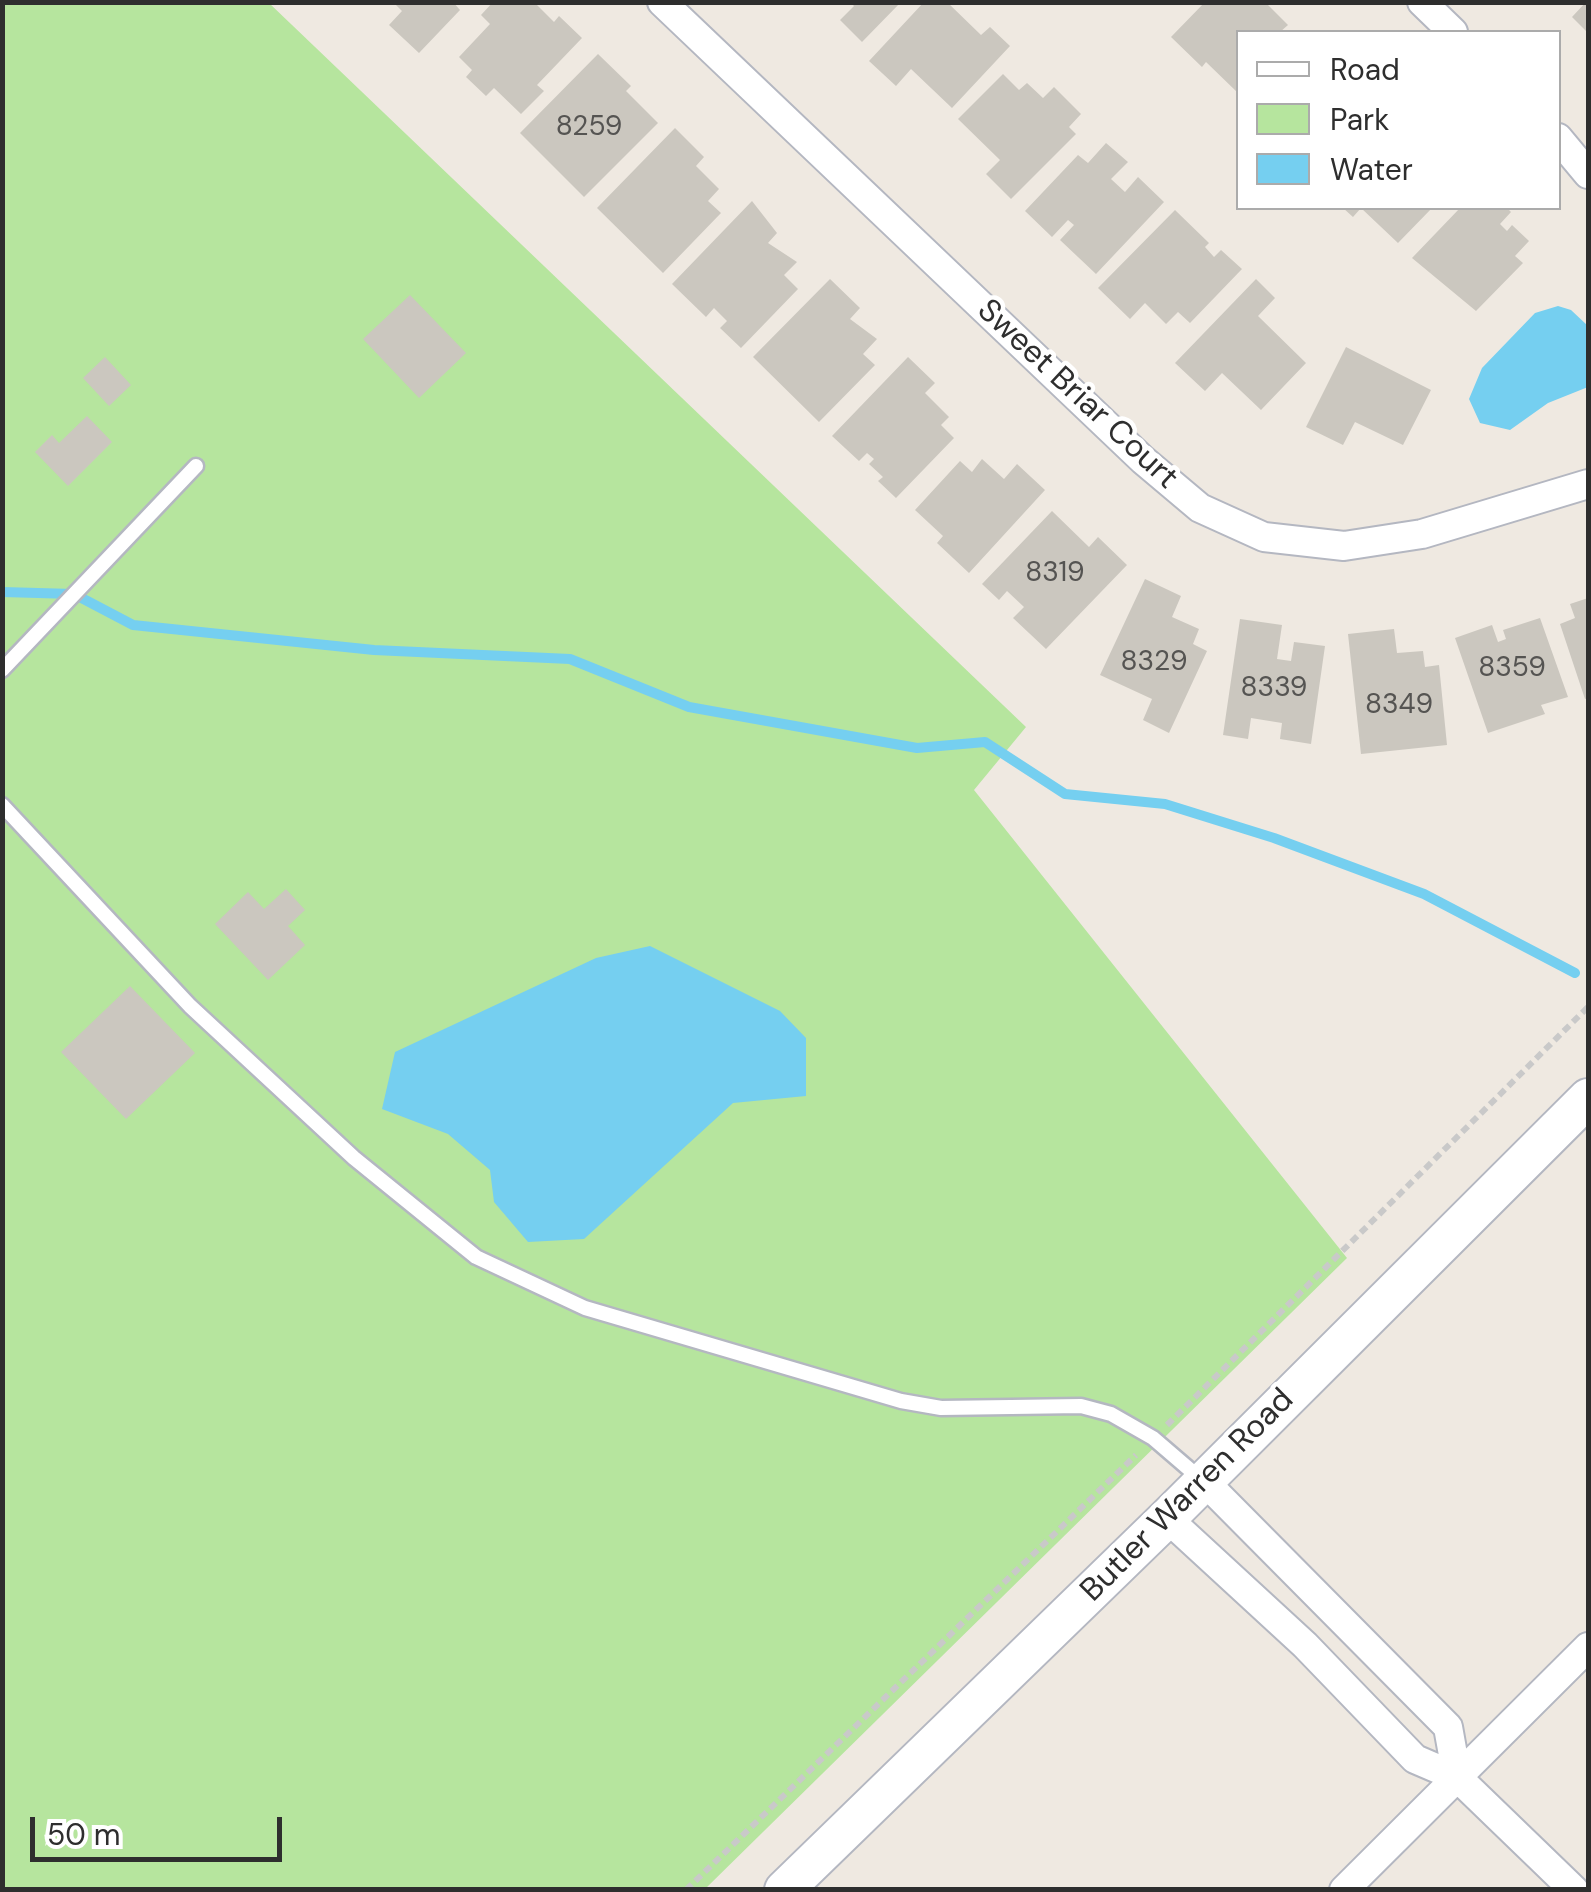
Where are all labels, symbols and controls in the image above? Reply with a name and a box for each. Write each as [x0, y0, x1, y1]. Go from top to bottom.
legend [1236, 30, 1561, 210]
text: Road [1330, 50, 1400, 89]
text: Park [1330, 100, 1389, 139]
house number: 8259 [556, 111, 622, 145]
text: Water [1330, 150, 1413, 189]
street label: Sweet Briar Court [969, 292, 1185, 498]
house number: 8319 [1025, 557, 1085, 591]
house number: 8329 [1120, 646, 1188, 680]
house number: 8359 [1478, 652, 1546, 686]
house number: 8339 [1241, 672, 1307, 706]
house number: 8349 [1365, 689, 1433, 723]
street label: Butler Warren Road [1074, 1382, 1302, 1610]
scale bar [35, 1797, 288, 1859]
text: 50 m [47, 1815, 121, 1854]

